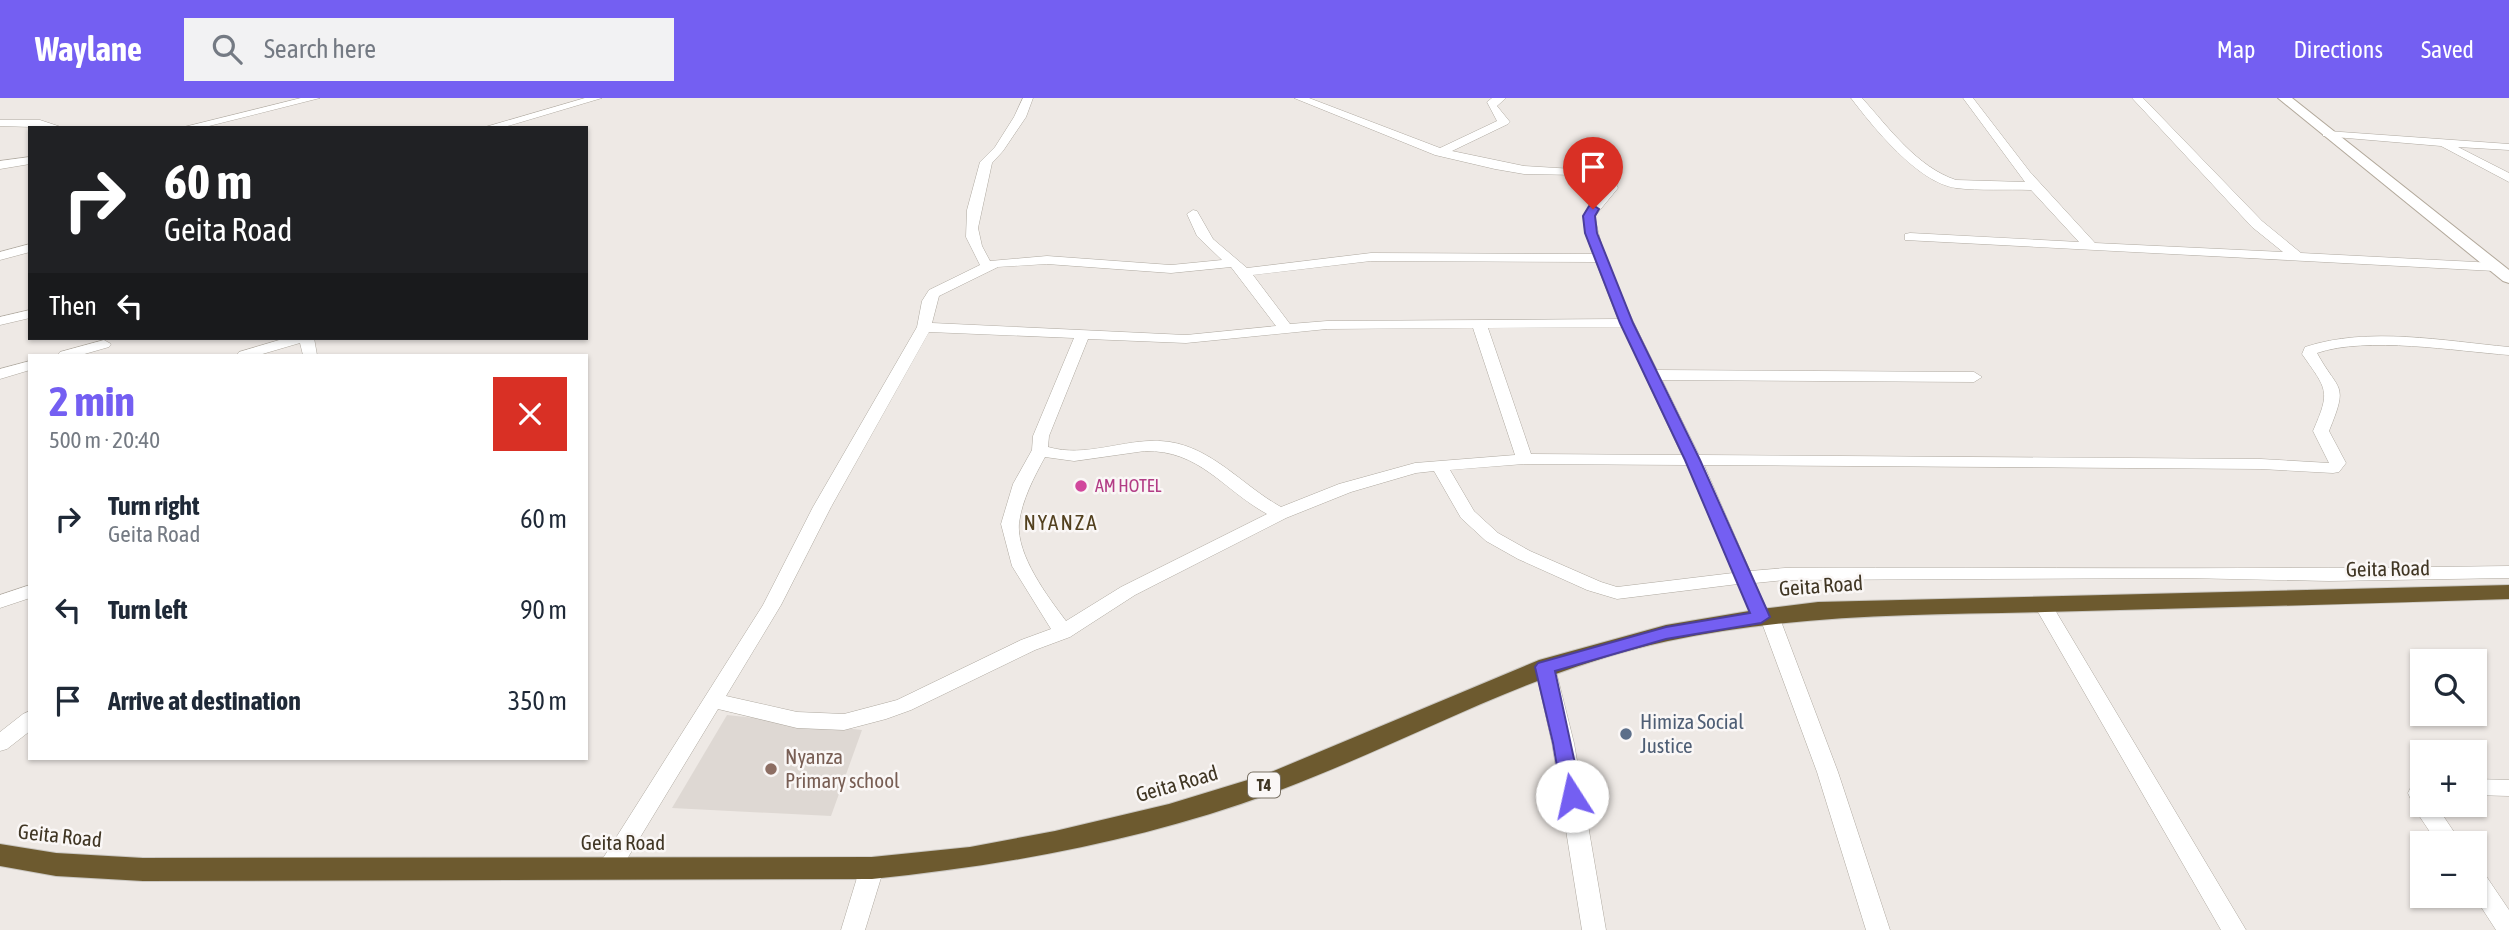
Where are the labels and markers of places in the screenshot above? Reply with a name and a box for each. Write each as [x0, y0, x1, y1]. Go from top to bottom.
pin [1563, 137, 1623, 209]
place label: AM HOTEL [1095, 475, 1162, 496]
marker: AM HOTEL [1073, 478, 1089, 494]
place label: Himiza Social Justice [1640, 709, 1744, 757]
marker: Himiza Social Justice [1618, 726, 1634, 742]
place label: Nyanza Primary school [785, 744, 900, 792]
marker: Nyanza Primary school [763, 761, 779, 777]

